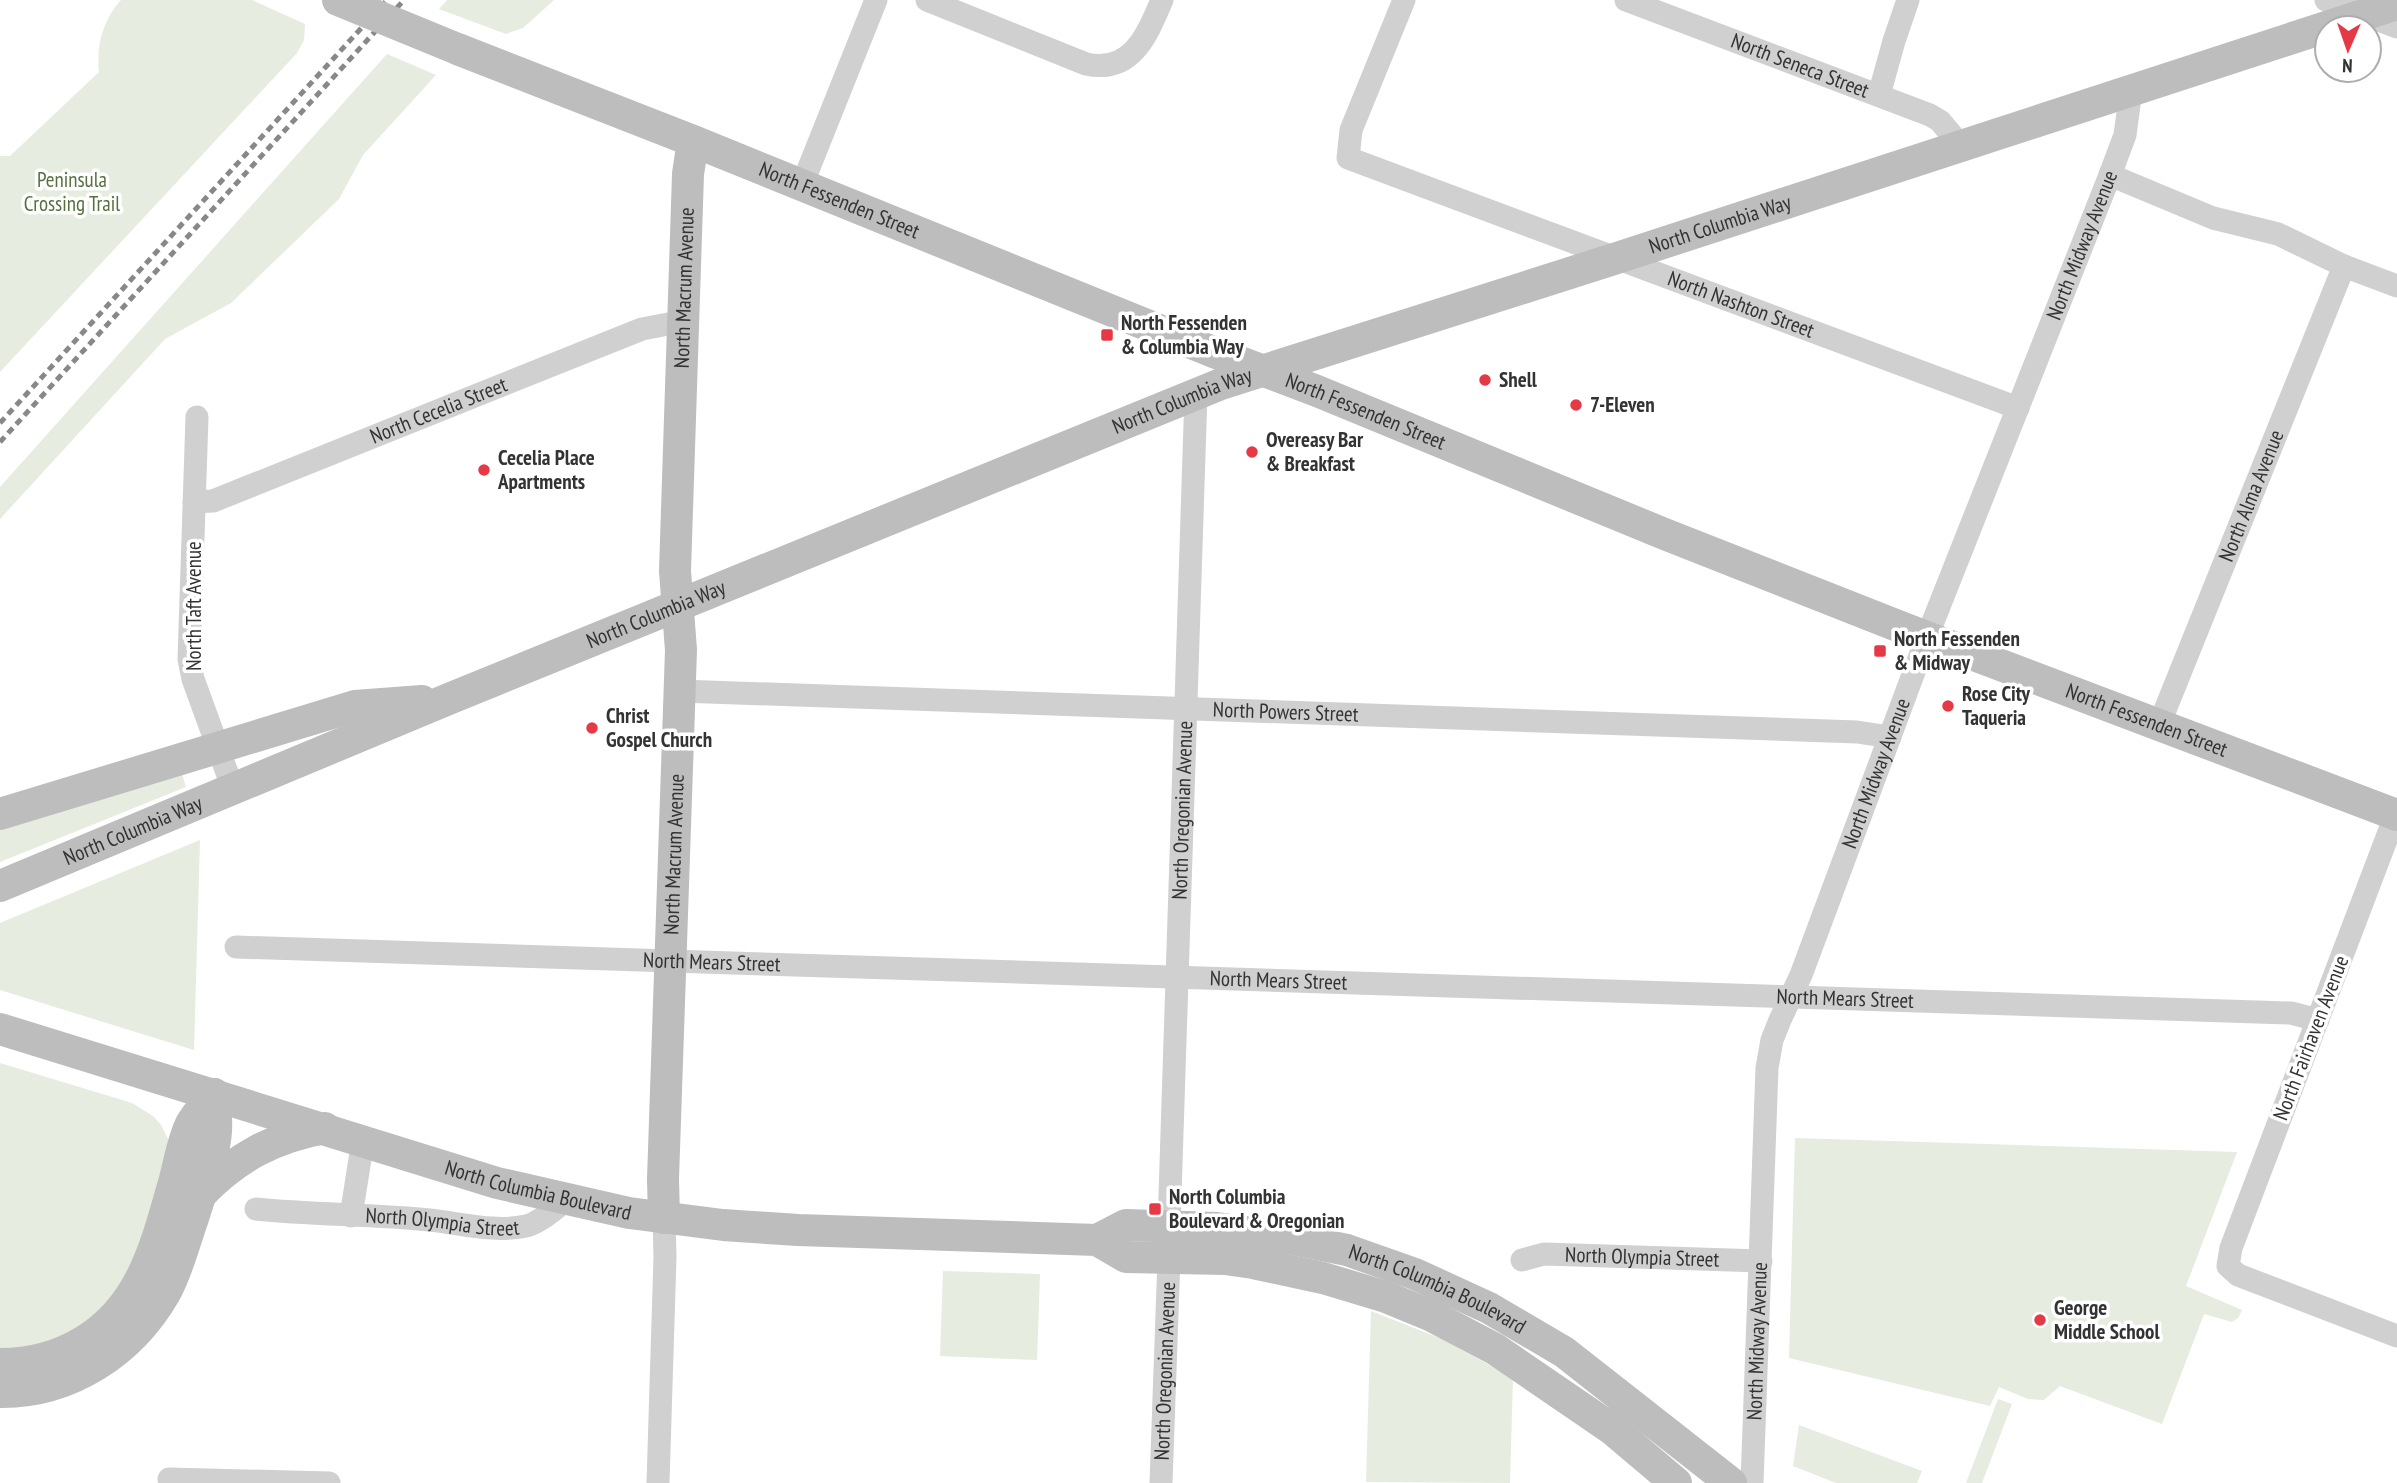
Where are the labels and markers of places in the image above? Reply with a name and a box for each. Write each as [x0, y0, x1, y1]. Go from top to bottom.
place label: North Fessenden & Columbia Way [1121, 309, 1247, 360]
marker: North Fessenden & Columbia Way [1099, 327, 1115, 343]
place label: Shell [1499, 366, 1538, 393]
marker: Shell [1477, 372, 1493, 388]
place label: 7-Eleven [1590, 391, 1655, 418]
marker: 7-Eleven [1568, 397, 1584, 413]
place label: Overeasy Bar & Breakfast [1266, 426, 1364, 477]
place label: Cecelia Place Apartments [497, 444, 595, 495]
marker: Overeasy Bar & Breakfast [1244, 444, 1260, 460]
marker: Cecelia Place Apartments [476, 462, 492, 478]
place label: North Fessenden & Midway [1894, 625, 2020, 676]
marker: North Fessenden & Midway [1872, 643, 1888, 659]
place label: Rose City Taqueria [1962, 680, 2030, 731]
marker: Rose City Taqueria [1940, 698, 1956, 714]
place label: Christ Gospel Church [606, 702, 712, 753]
marker: Christ Gospel Church [584, 720, 600, 736]
place label: North Columbia Boulevard & Oregonian [1169, 1183, 1345, 1234]
marker: North Columbia Boulevard & Oregonian [1147, 1201, 1163, 1217]
place label: George Middle School [2054, 1294, 2160, 1345]
marker: George Middle School [2032, 1312, 2048, 1328]

